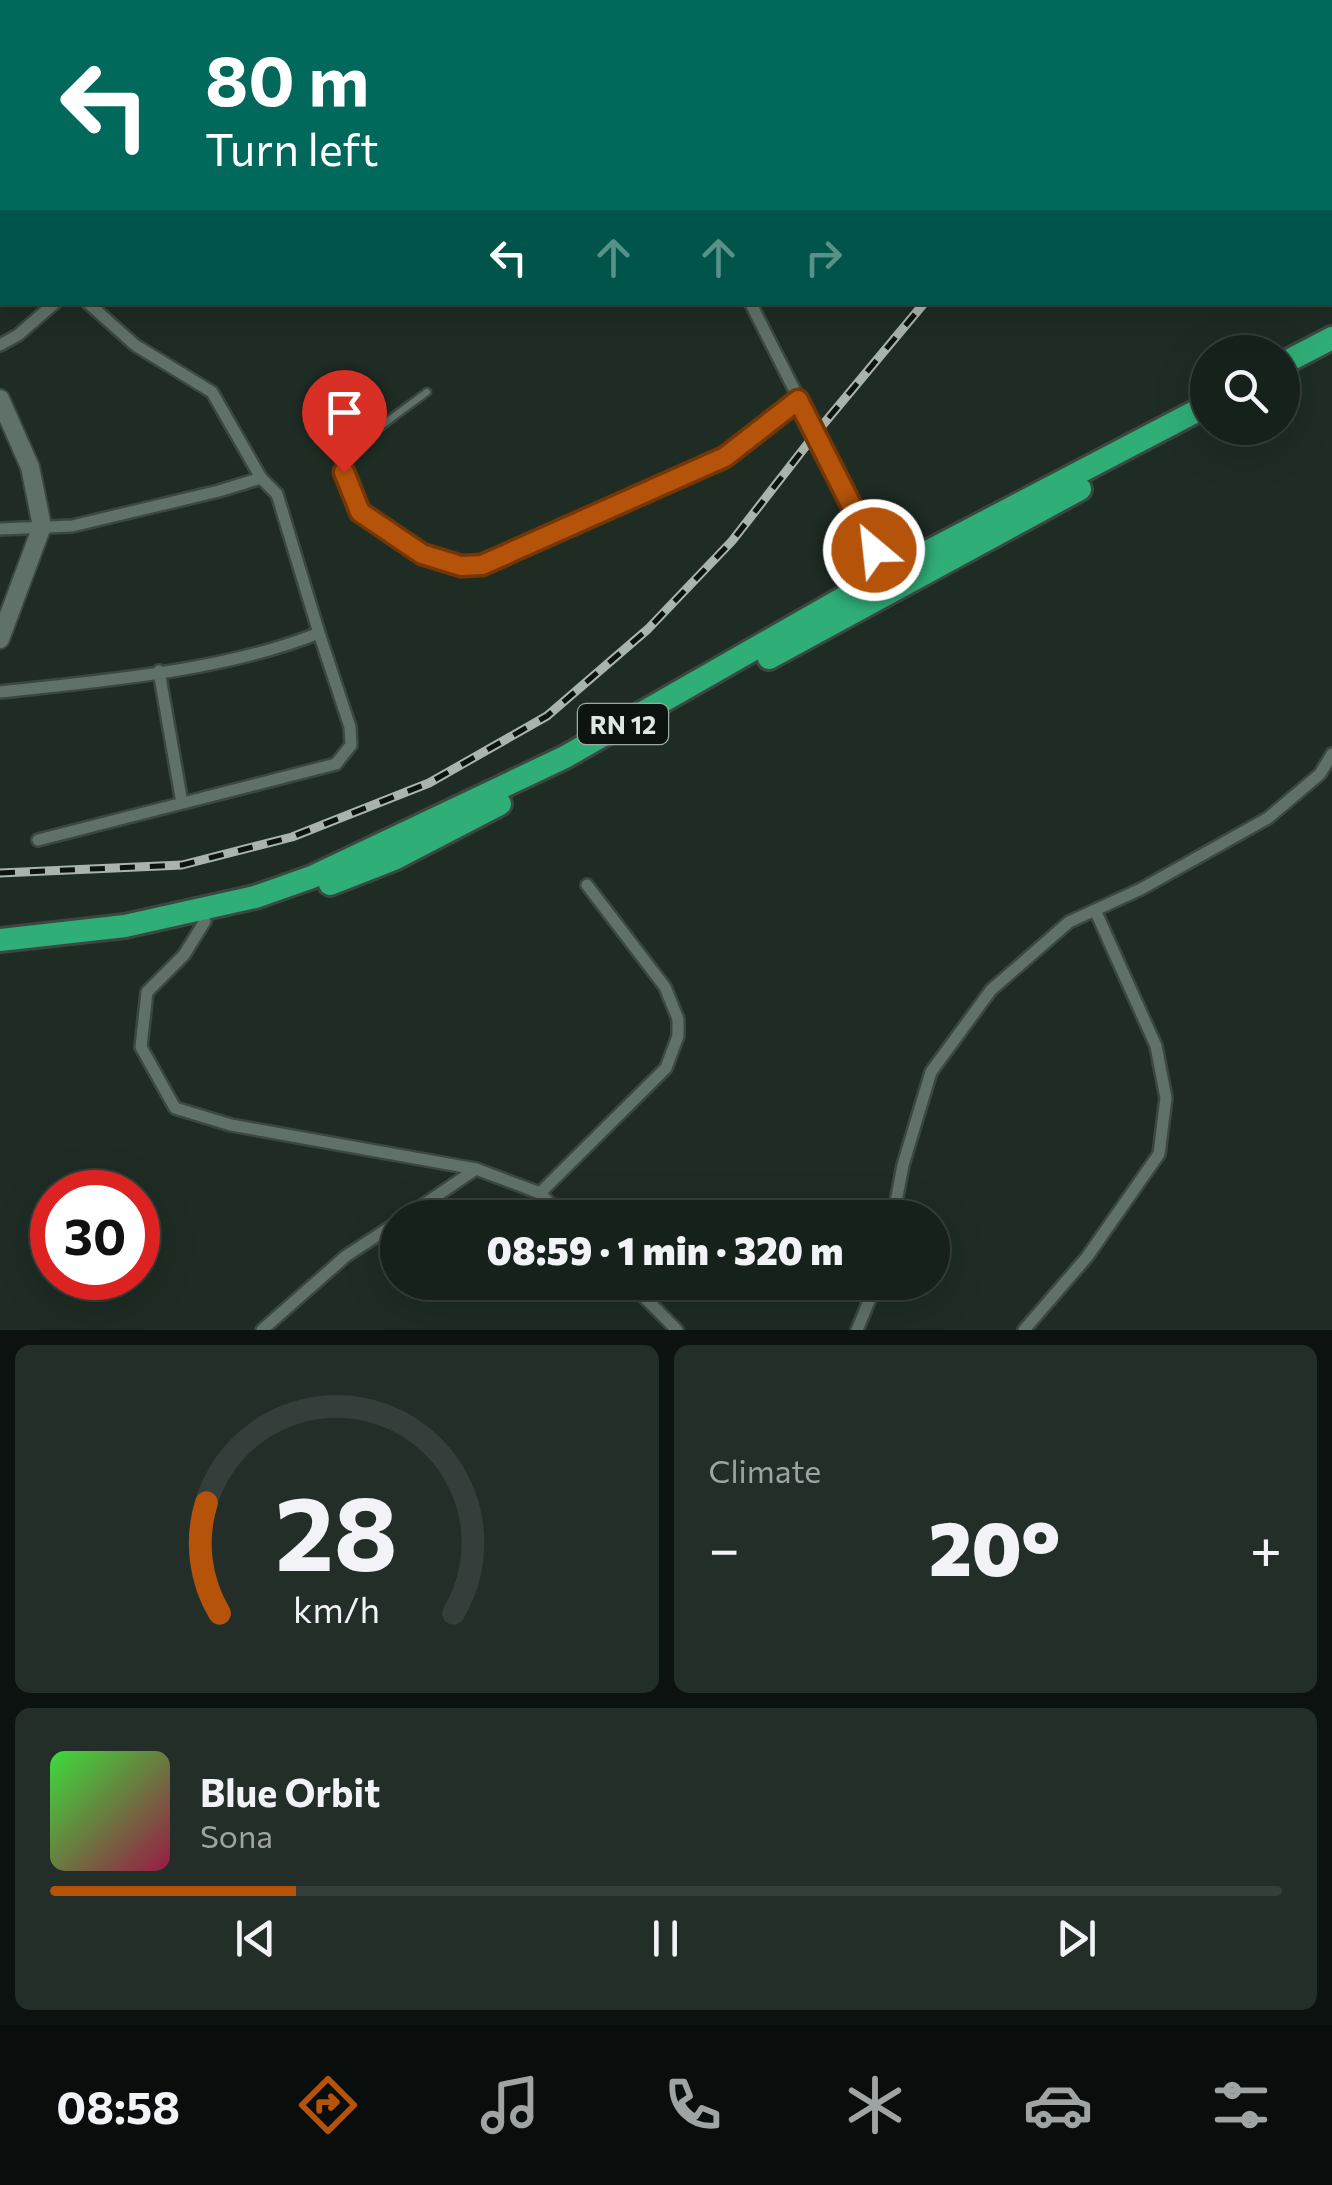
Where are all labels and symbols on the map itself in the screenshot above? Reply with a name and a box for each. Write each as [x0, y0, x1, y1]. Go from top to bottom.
pin [302, 370, 387, 473]
position arrow [822, 498, 926, 602]
road number: RN 12 [578, 704, 668, 744]
speed limit sign: 30 [30, 1170, 160, 1300]

